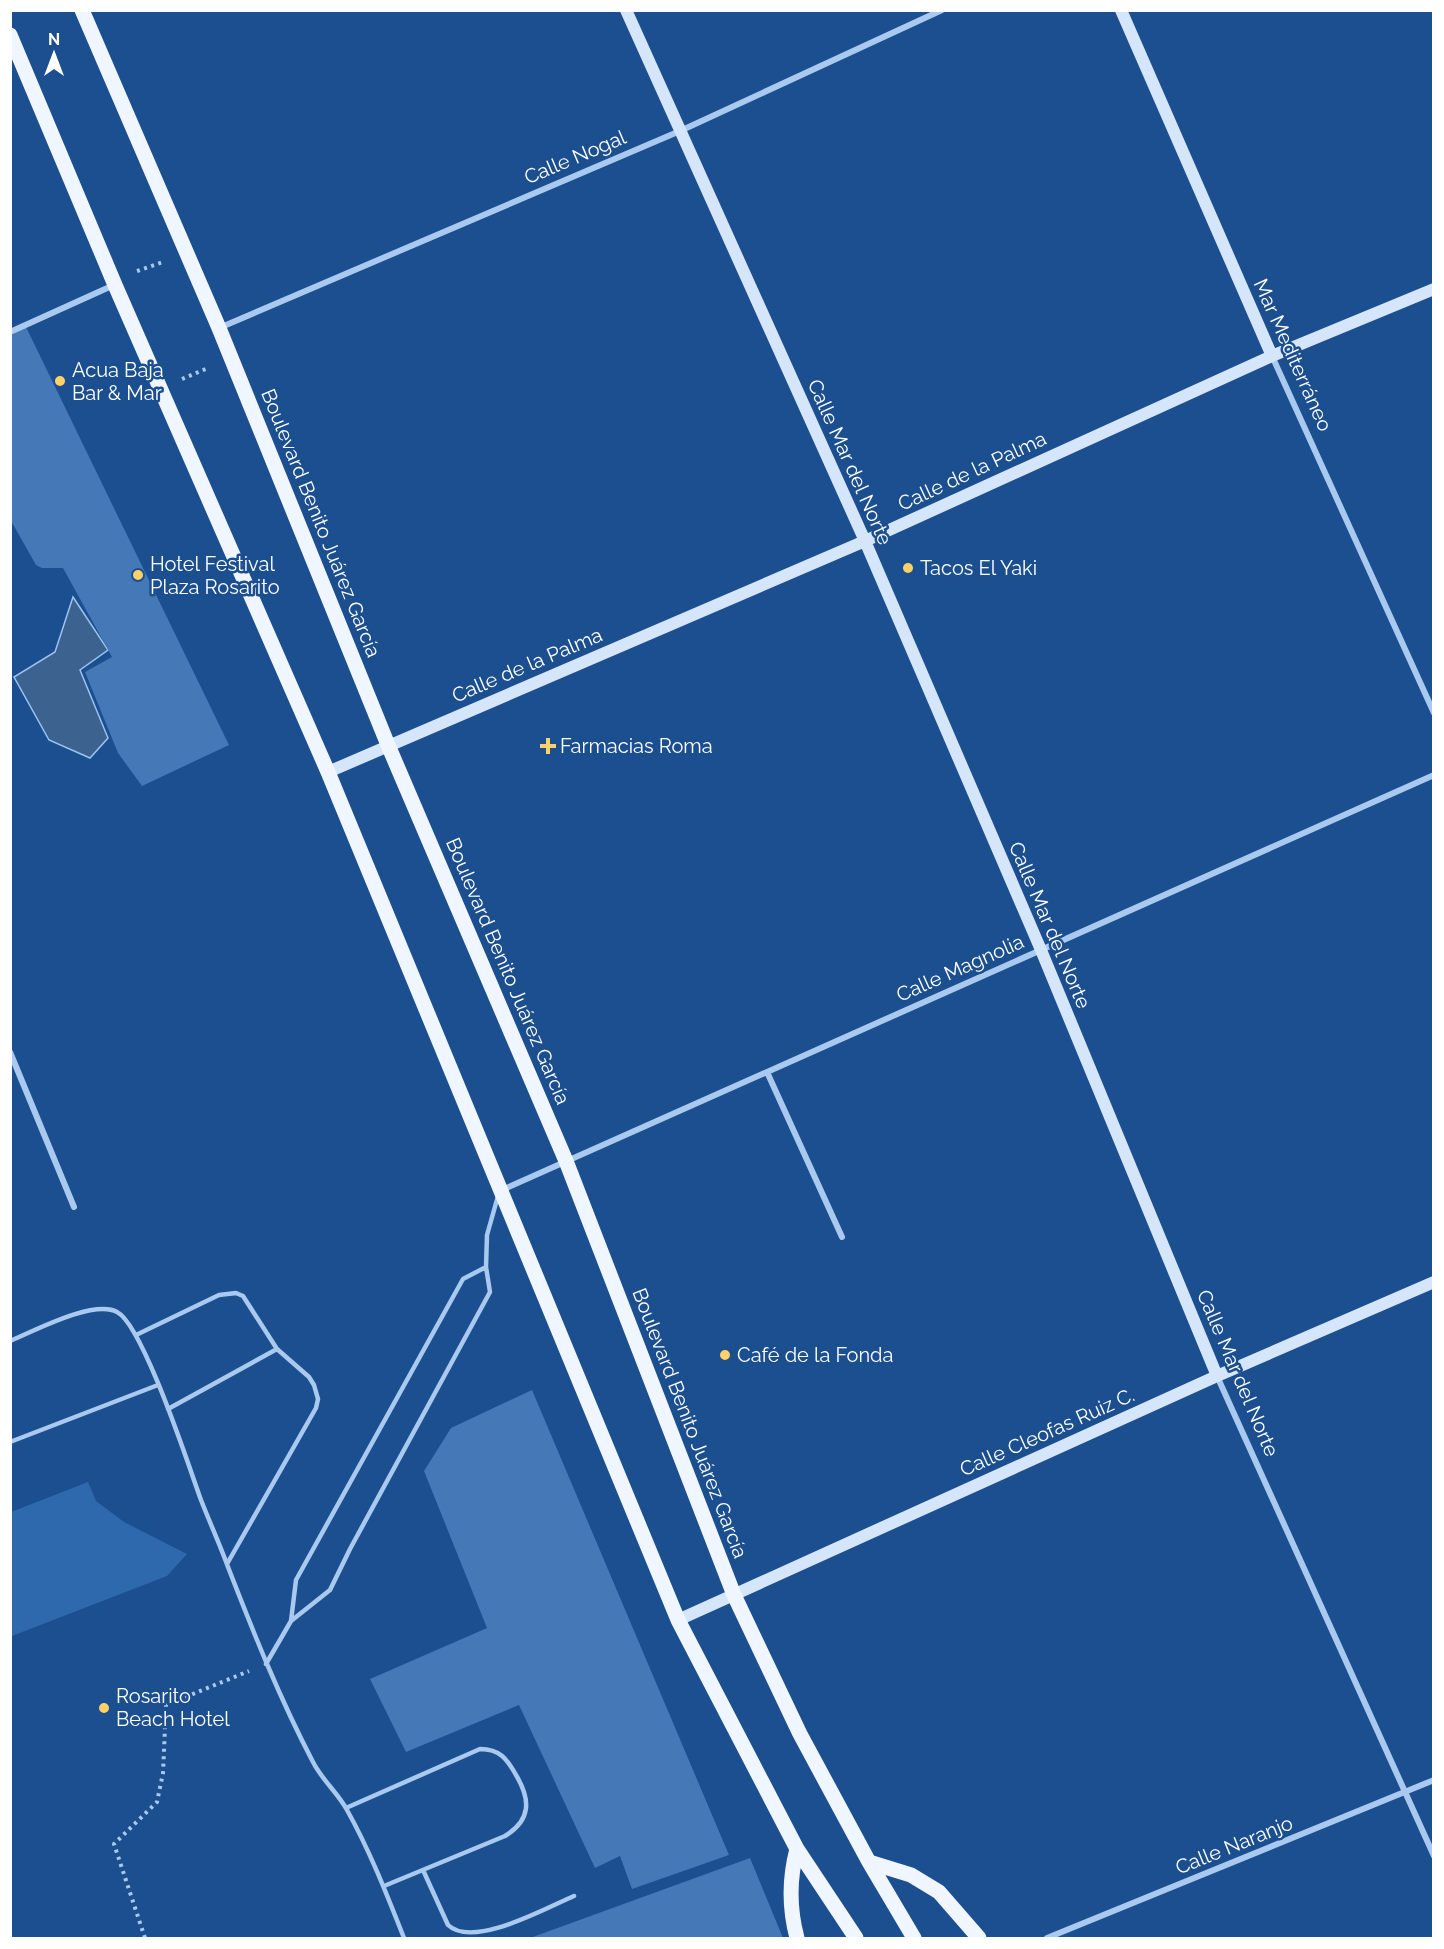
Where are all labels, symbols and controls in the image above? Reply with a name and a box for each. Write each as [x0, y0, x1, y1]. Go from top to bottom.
north arrow [24, 24, 84, 84]
text: N [48, 30, 60, 49]
street label: Calle Nogal [521, 125, 630, 189]
street label: Mar Mediterráneo [1249, 275, 1337, 435]
place label: Acua Baja Bar & Mar [72, 358, 164, 405]
marker: Acua Baja Bar & Mar [53, 374, 67, 388]
street label: Calle Mar del Norte [803, 375, 897, 549]
street label: Boulevard Benito Juárez García [256, 385, 386, 661]
street label: Calle de la Palma [894, 426, 1050, 516]
place label: Hotel Festival Plaza Rosarito [150, 552, 280, 599]
place label: Tacos El Yaki [920, 556, 1037, 580]
marker: Tacos El Yaki [901, 561, 915, 575]
marker: Hotel Festival Plaza Rosarito [131, 568, 145, 582]
street label: Calle de la Palma [448, 622, 606, 708]
place label: Farmacias Roma [560, 734, 713, 758]
marker: Farmacias Roma [541, 739, 555, 753]
street label: Boulevard Benito Juárez García [441, 834, 575, 1108]
street label: Calle Mar del Norte [1004, 838, 1096, 1012]
street label: Calle Magnolia [892, 929, 1028, 1007]
street label: Boulevard Benito Juárez García [627, 1285, 753, 1561]
street label: Calle Mar del Norte [1192, 1286, 1284, 1460]
place label: Café de la Fonda [737, 1343, 893, 1367]
marker: Café de la Fonda [718, 1348, 732, 1362]
street label: Calle Cleofas Ruiz C. [956, 1383, 1138, 1481]
place label: Rosarito Beach Hotel [116, 1684, 230, 1731]
marker: Rosarito Beach Hotel [97, 1701, 111, 1715]
street label: Calle Naranjo [1172, 1811, 1296, 1879]

